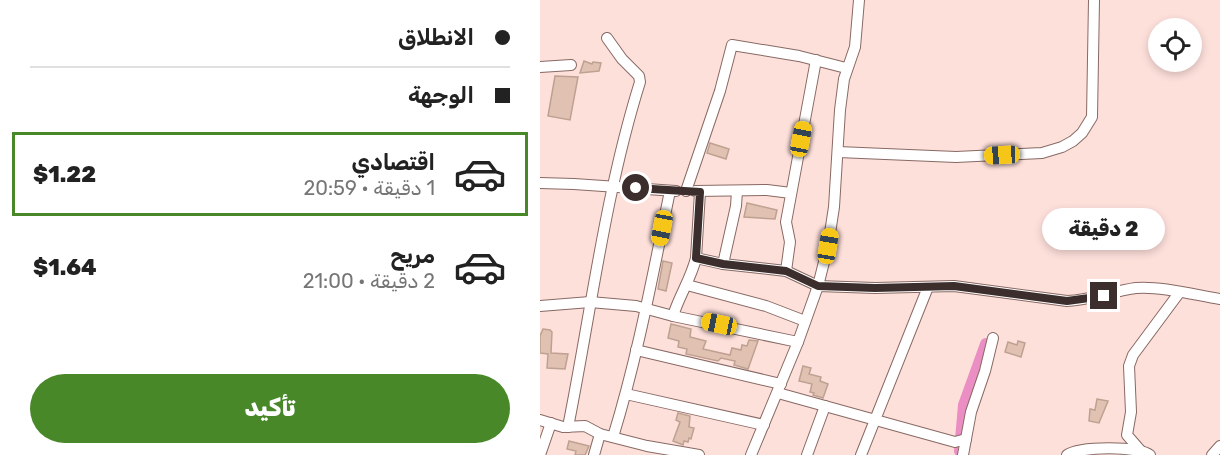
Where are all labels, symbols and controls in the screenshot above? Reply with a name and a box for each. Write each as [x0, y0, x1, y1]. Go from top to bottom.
map controls [1148, 18, 1202, 72]
button: locate [1148, 18, 1202, 72]
text: الانطلاق [398, 24, 474, 51]
text: الوجهة [408, 82, 474, 109]
car [789, 120, 813, 158]
car [984, 145, 1020, 165]
icon: car [453, 147, 507, 201]
text: اقتصادي [352, 149, 435, 176]
text: $1.22 [33, 161, 96, 188]
route start [622, 174, 649, 201]
text: 1 دقيقة · 20:59 [303, 176, 435, 200]
car [650, 209, 674, 247]
callout: 2 دقيقة [1042, 209, 1166, 251]
text: 2 دقيقة [1068, 217, 1139, 241]
car [816, 227, 840, 265]
icon: car [453, 240, 507, 294]
text: مريح [390, 242, 435, 269]
text: $1.64 [33, 254, 97, 281]
text: 2 دقيقة · 21:00 [303, 269, 435, 293]
route end [1090, 282, 1117, 309]
car [700, 311, 738, 337]
button: تأكيد [30, 374, 510, 443]

